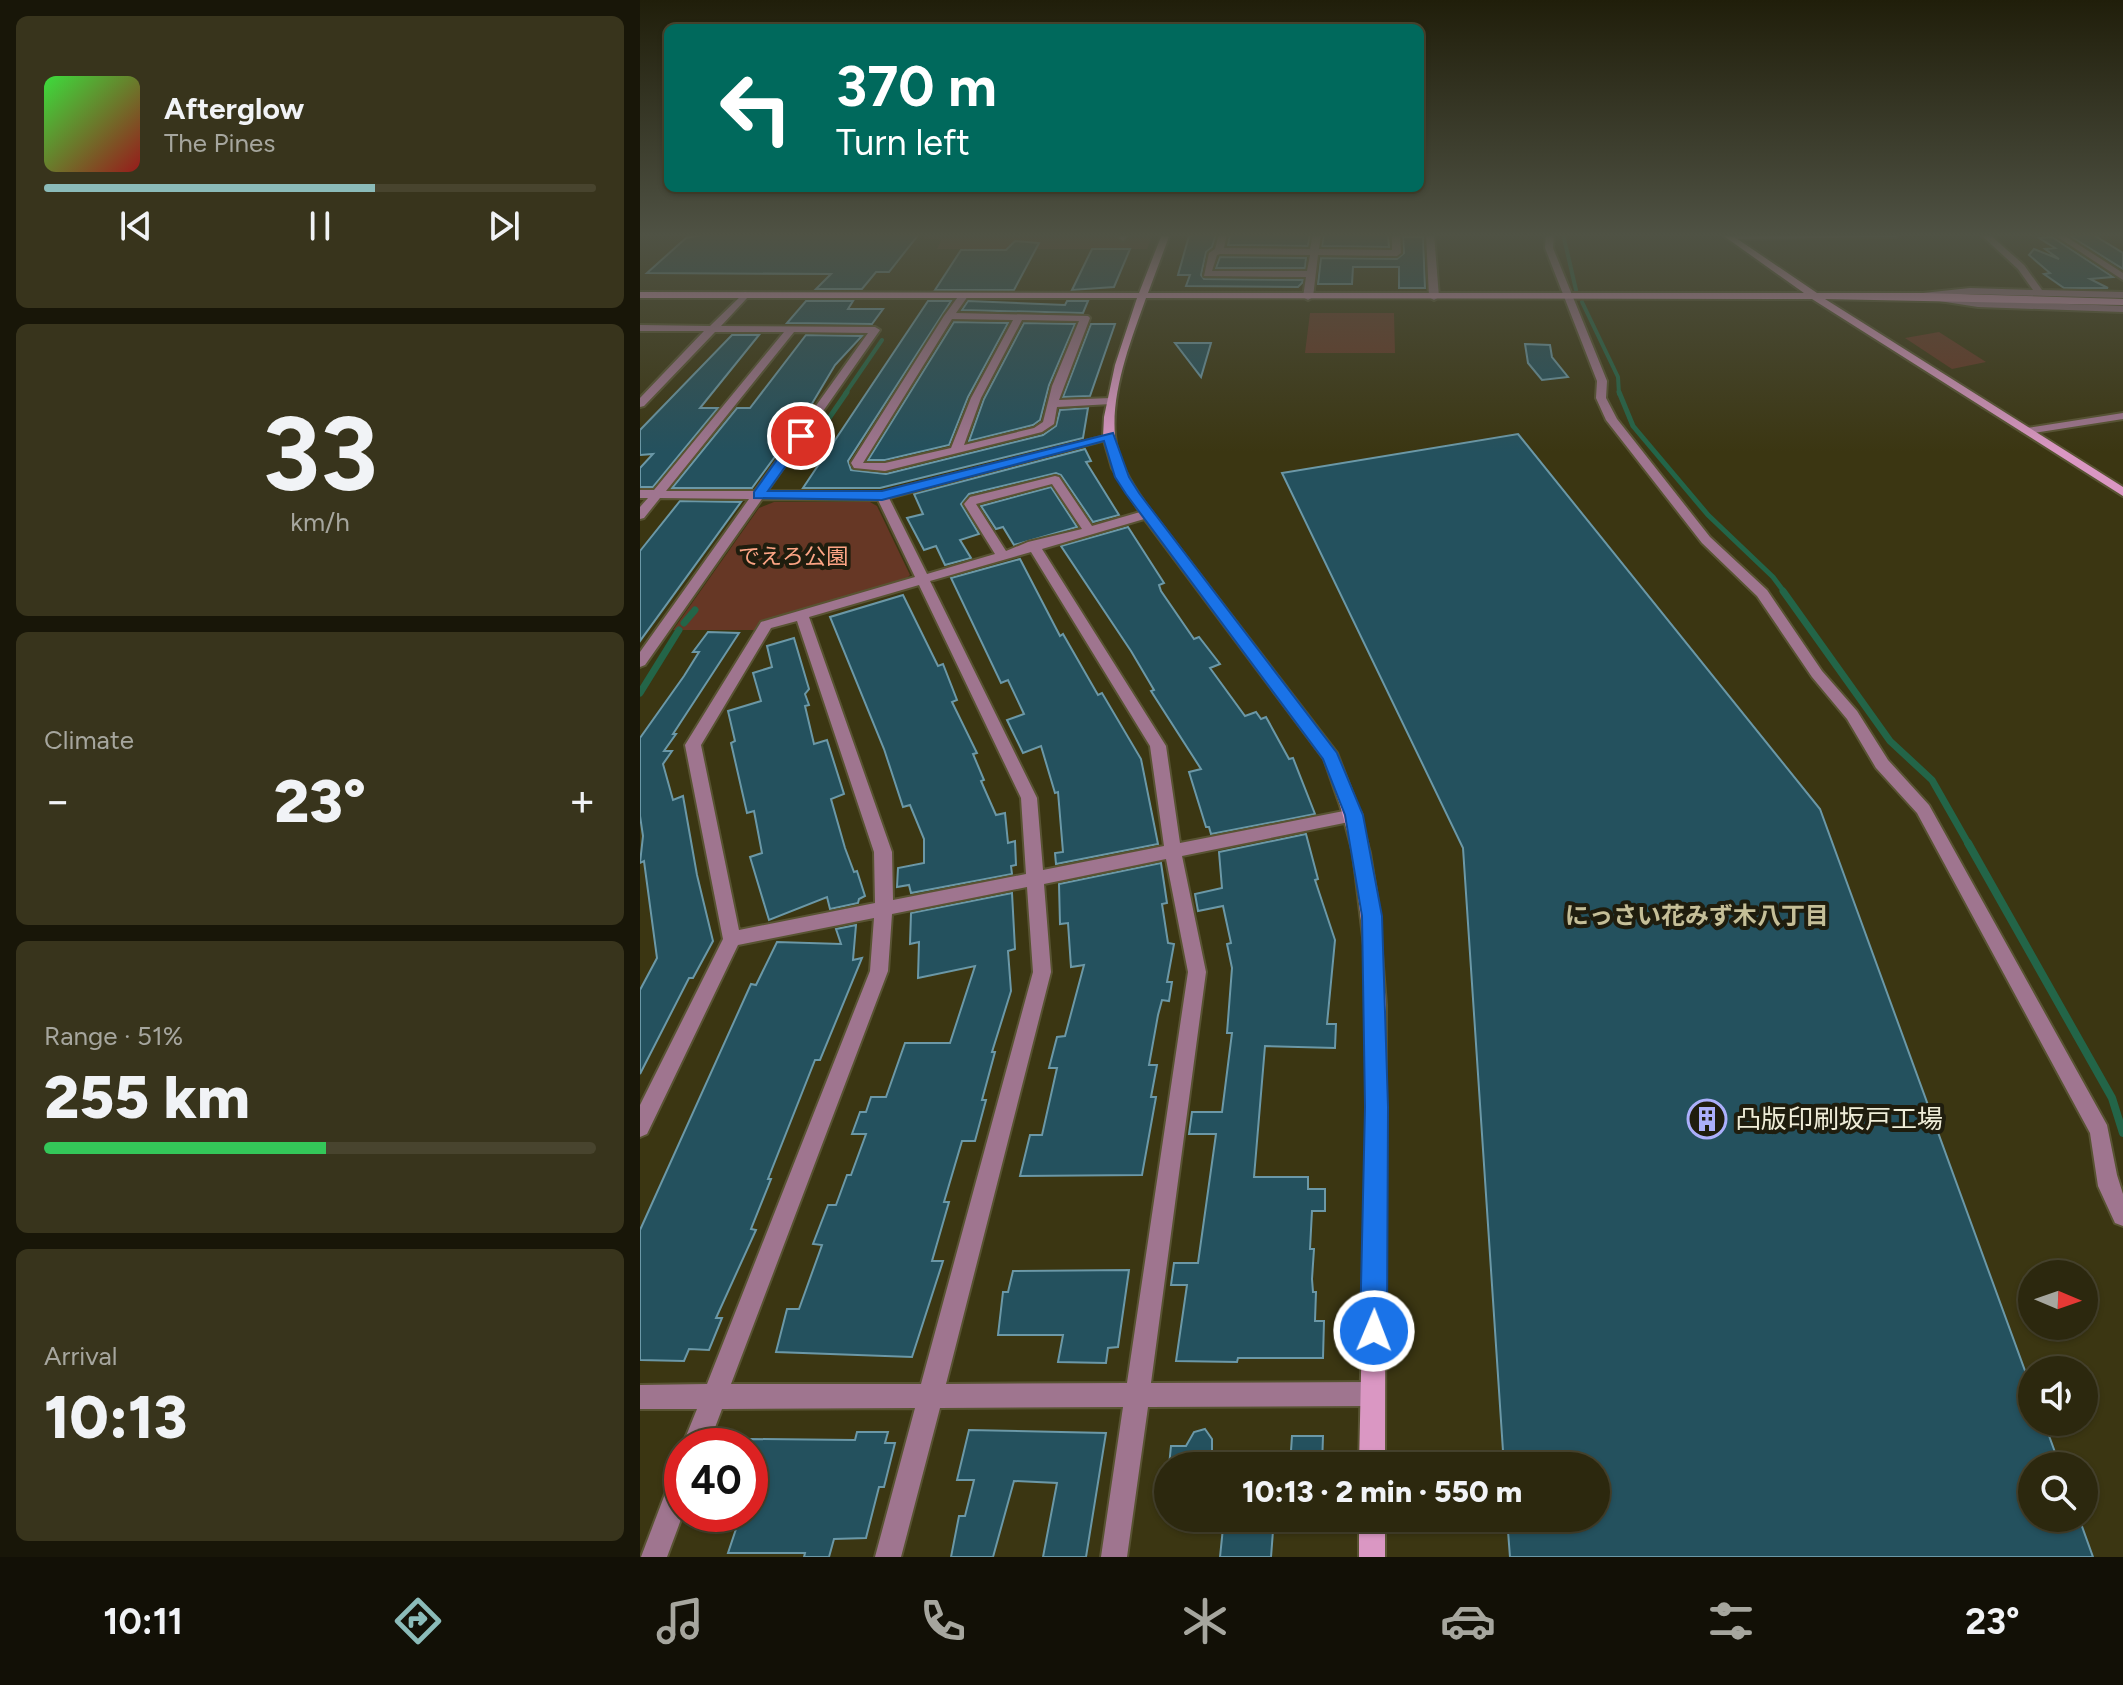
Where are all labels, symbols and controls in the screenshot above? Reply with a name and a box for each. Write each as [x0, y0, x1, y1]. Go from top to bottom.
text: 370 m [836, 53, 997, 120]
icon: left [704, 56, 808, 160]
text: Afterglow [164, 90, 304, 127]
text: Turn left [836, 121, 970, 164]
text: The Pines [164, 127, 275, 159]
icon: previous [114, 204, 158, 248]
icon: pause [298, 204, 342, 248]
icon: next [482, 204, 526, 248]
text: 33 [262, 391, 378, 516]
pin [767, 402, 835, 470]
icon: arrive [779, 414, 823, 458]
text: km/h [290, 506, 350, 538]
park label: でえろ公園 [738, 543, 848, 570]
text: Climate [44, 724, 134, 756]
text: 23° [274, 765, 366, 837]
text: − [44, 774, 71, 827]
text: + [569, 774, 596, 827]
district label: にっさい花みず木八丁目 [1565, 901, 1829, 930]
text: Range · 51% [44, 1020, 183, 1052]
text: 255 km [44, 1061, 250, 1133]
building icon: 凸版印刷坂戸工場 [1686, 1098, 1728, 1140]
place label: 凸版印刷坂戸工場 [1735, 1103, 1943, 1135]
north arrow [2018, 1260, 2098, 1340]
map controls [2018, 1260, 2098, 1532]
position arrow [1332, 1289, 1416, 1373]
text: Arrival [44, 1340, 117, 1372]
button: sound [2018, 1356, 2098, 1436]
text: 10:13 [44, 1381, 187, 1453]
speed limit sign: 40 [664, 1428, 768, 1532]
button: search [2018, 1452, 2098, 1532]
text: 10:13 · 2 min · 550 m [1242, 1473, 1522, 1510]
icon: directions [390, 1593, 446, 1649]
icon: music [652, 1593, 708, 1649]
icon: phone [915, 1593, 971, 1649]
icon: climate [1177, 1593, 1233, 1649]
icon: car [1440, 1593, 1496, 1649]
icon: filters [1703, 1593, 1759, 1649]
text: 10:11 [103, 1600, 183, 1643]
text: 23° [1965, 1600, 2020, 1643]

